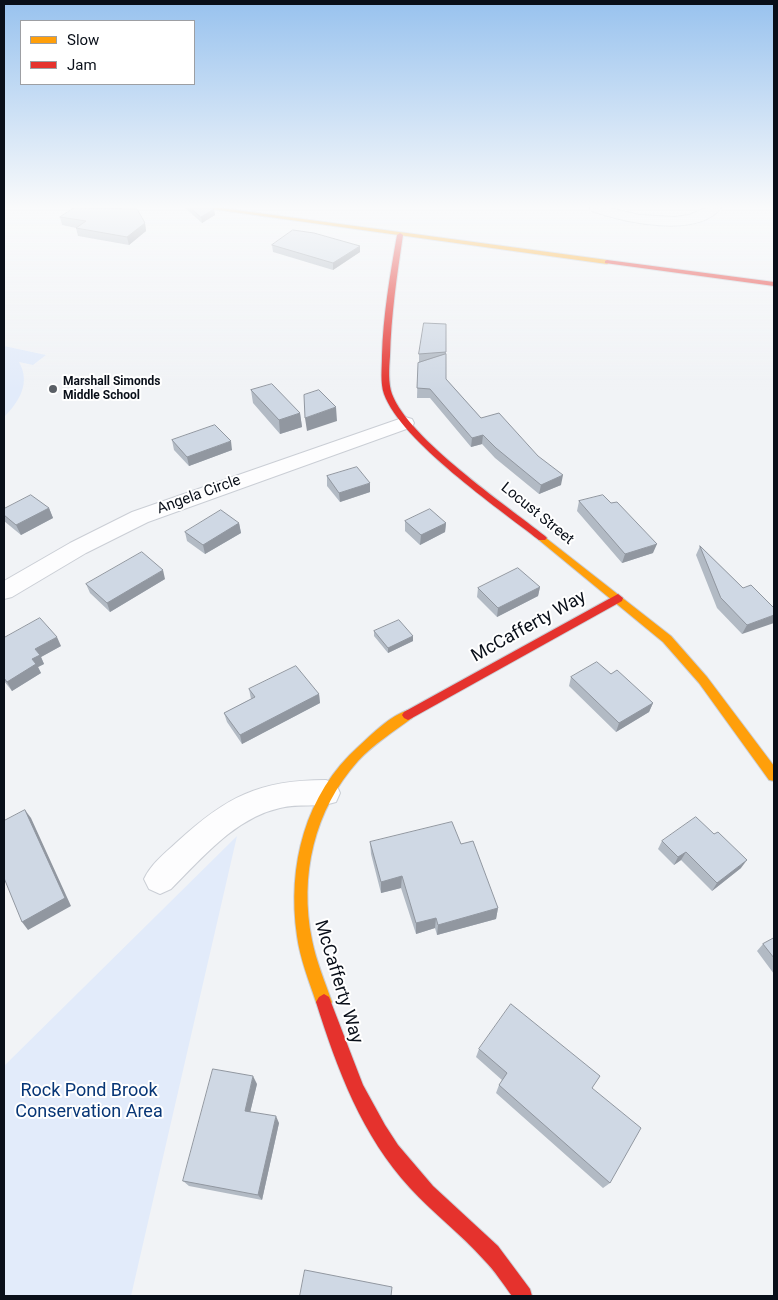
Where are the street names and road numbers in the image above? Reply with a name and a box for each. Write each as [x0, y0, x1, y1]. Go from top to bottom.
street label: Angela Circle [155, 472, 243, 518]
street label: Locust Street [497, 479, 577, 549]
street label: McCafferty Way [468, 587, 590, 667]
street label: McCafferty Way [309, 918, 367, 1046]

